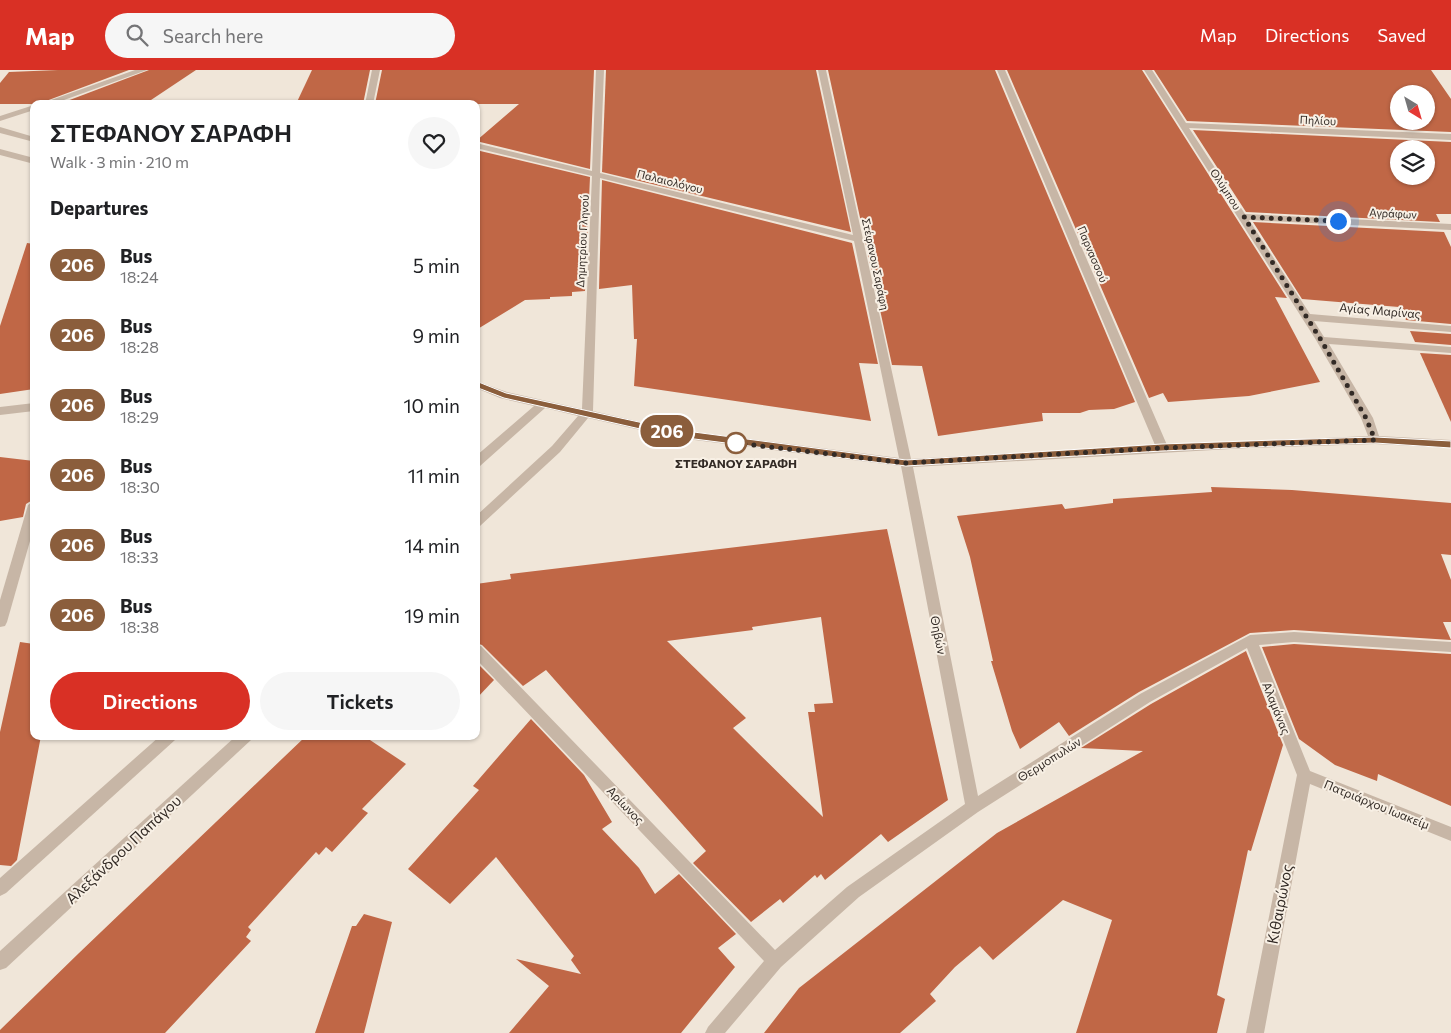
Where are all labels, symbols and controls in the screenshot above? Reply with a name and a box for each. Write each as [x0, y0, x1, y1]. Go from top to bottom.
search box [105, 13, 455, 58]
text: Map [25, 21, 75, 50]
icon: search [123, 21, 151, 49]
text: Search here [163, 24, 263, 47]
text: Map [1200, 24, 1237, 46]
text: Directions [1265, 24, 1349, 46]
text: Saved [1377, 24, 1426, 46]
north arrow [1390, 85, 1435, 130]
map controls [1390, 85, 1435, 185]
street label: Πηλίου [1300, 113, 1336, 127]
button: heart [408, 117, 460, 169]
text: ΣΤΕΦΑΝΟΥ ΣΑΡΑΦΗ [50, 118, 292, 147]
button: layers [1390, 140, 1435, 185]
text: Walk · 3 min · 210 m [50, 152, 189, 171]
street label: Ολύμπου [1208, 166, 1244, 212]
street label: Παλαιολόγου [636, 167, 704, 195]
street label: Δημητρίου Γληνού [573, 194, 591, 288]
text: Departures [50, 196, 148, 219]
street label: Αγράφων [1369, 205, 1417, 221]
your location [1326, 209, 1351, 234]
street label: Στέφανου Σαράφη [860, 217, 892, 311]
street label: Παρνασσού [1075, 224, 1111, 284]
text: Bus [120, 244, 152, 267]
text: 206 [61, 254, 94, 276]
text: 5 min [413, 254, 460, 277]
text: 18:24 [120, 267, 159, 286]
street label: Αγίας Μαρίνας [1339, 299, 1421, 321]
text: Bus [120, 314, 152, 337]
text: 206 [61, 324, 94, 346]
text: 9 min [412, 324, 460, 347]
text: 18:28 [120, 337, 159, 356]
text: Bus [120, 384, 152, 407]
text: 206 [61, 394, 94, 416]
text: 10 min [403, 394, 460, 417]
text: 18:29 [120, 407, 159, 426]
line badge: 206 [638, 415, 696, 447]
text: 206 [650, 420, 684, 442]
marker: ΣΤΕΦΑΝΟΥ ΣΑΡΑΦΗ [725, 432, 747, 454]
text: Bus [120, 454, 152, 477]
place label: ΣΤΕΦΑΝΟΥ ΣΑΡΑΦΗ [675, 456, 797, 470]
text: 206 [61, 464, 94, 486]
text: 11 min [408, 464, 460, 487]
text: 18:30 [120, 477, 160, 496]
text: Bus [120, 524, 152, 547]
text: 206 [61, 534, 94, 556]
text: 14 min [404, 534, 460, 557]
text: 18:33 [120, 547, 159, 566]
text: Bus [120, 594, 152, 617]
text: 206 [61, 604, 94, 626]
text: 19 min [404, 604, 460, 627]
street label: Θηβών [928, 615, 950, 655]
text: 18:38 [120, 617, 159, 636]
button: Directions [50, 672, 250, 730]
button: Tickets [260, 672, 460, 730]
street label: Αλαμάνας [1260, 680, 1294, 736]
street label: Θερμοπυλών [1015, 734, 1083, 784]
street label: Πατριάρχου Ιωακείμ [1322, 776, 1432, 832]
street label: Αρίωνος [605, 783, 647, 827]
street label: Αλεξάνδρου Παπάγου [62, 791, 184, 907]
street label: Κιθαιρώνος [1262, 863, 1296, 945]

